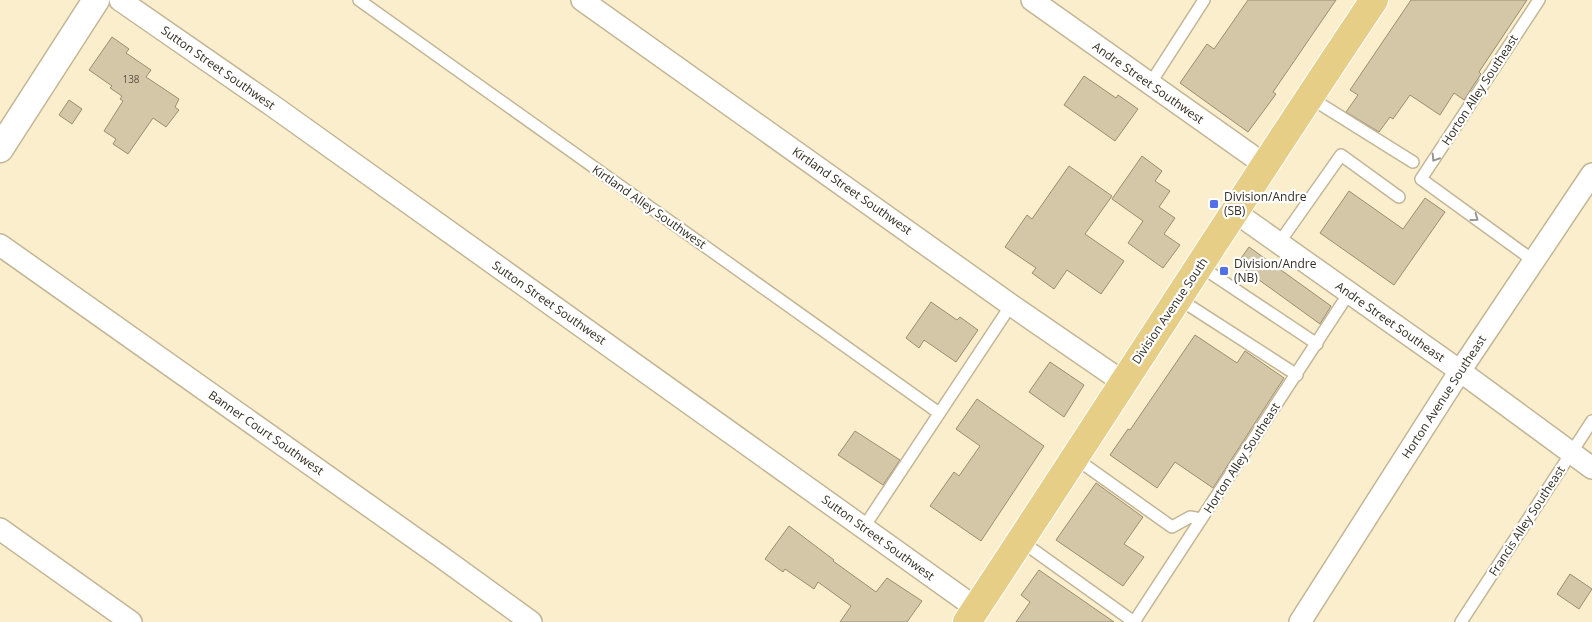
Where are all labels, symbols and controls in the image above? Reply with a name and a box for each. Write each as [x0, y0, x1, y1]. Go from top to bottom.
street label: Sutton Street Southwest [158, 22, 279, 113]
street label: Horton Alley Southeast [1437, 31, 1522, 148]
street label: Andre Street Southwest [1089, 38, 1207, 128]
house number: 138 [122, 72, 140, 86]
street label: Kirtland Street Southwest [789, 143, 916, 238]
one-way arrow [1432, 152, 1441, 161]
street label: Kirtland Alley Southwest [589, 161, 710, 252]
place label: Division/Andre (SB) [1224, 188, 1307, 219]
marker: Division/Andre (SB) [1208, 198, 1220, 210]
one-way arrow [1469, 212, 1479, 221]
street label: Division Avenue South [1128, 254, 1212, 367]
place label: Division/Andre (NB) [1234, 255, 1317, 286]
street label: Sutton Street Southwest [489, 257, 610, 348]
marker: Division/Andre (NB) [1218, 265, 1230, 277]
street label: Andre Street Southeast [1332, 277, 1448, 366]
street label: Horton Avenue Southeast [1397, 332, 1490, 462]
street label: Banner Court Southwest [205, 386, 327, 479]
street label: Horton Alley Southeast [1199, 399, 1284, 516]
street label: Francis Alley Southeast [1484, 462, 1569, 579]
street label: Sutton Street Southwest [818, 491, 938, 584]

